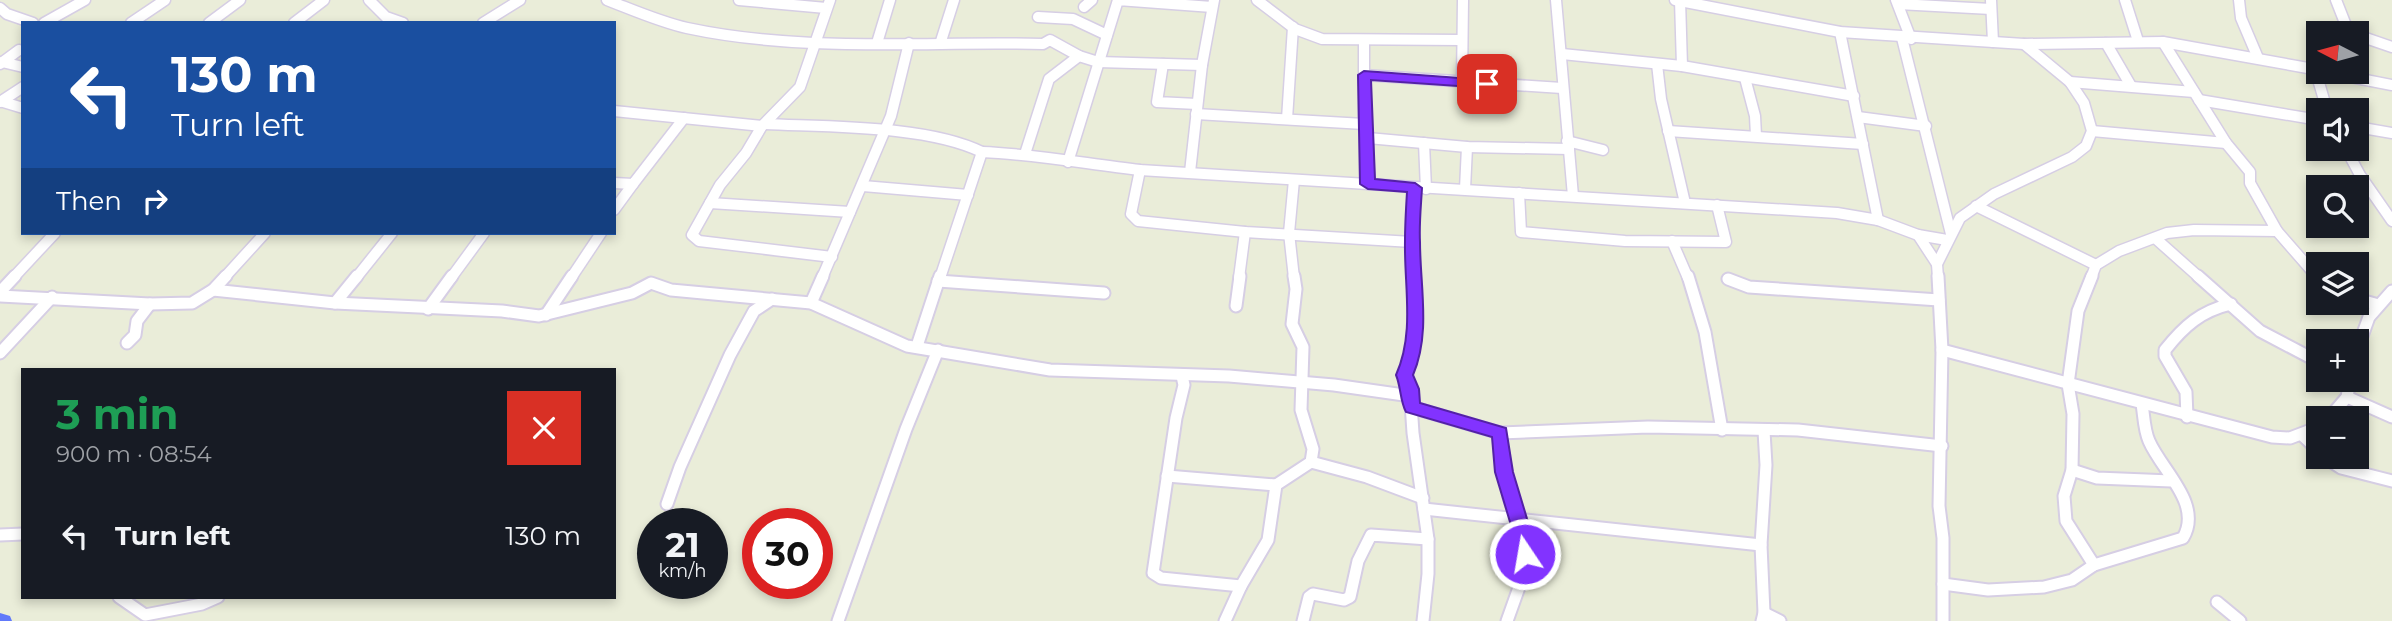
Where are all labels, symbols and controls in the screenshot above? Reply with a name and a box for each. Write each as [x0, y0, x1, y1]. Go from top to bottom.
north arrow [2306, 21, 2370, 84]
map controls [2306, 21, 2369, 469]
text: 130 m [171, 45, 318, 104]
icon: left [56, 49, 147, 140]
pin [1457, 54, 1517, 114]
icon: arrive [1468, 65, 1506, 103]
button: sound [2306, 98, 2369, 161]
text: Turn left [171, 105, 305, 144]
button: search [2306, 175, 2369, 238]
icon: right [136, 182, 174, 220]
text: Then [56, 185, 122, 217]
button: layers [2306, 252, 2369, 315]
button: + [2306, 329, 2369, 392]
text: 3 min [56, 388, 178, 440]
button: close [507, 391, 581, 465]
button: − [2306, 406, 2369, 469]
text: 900 m · 08:54 [56, 440, 212, 468]
speed limit sign: 30 [742, 508, 833, 599]
icon: left [56, 517, 94, 555]
position arrow [1488, 517, 1562, 591]
text: Turn left [115, 520, 231, 552]
text: 130 m [505, 520, 581, 552]
text: 21 [665, 523, 700, 566]
text: km/h [658, 560, 707, 582]

